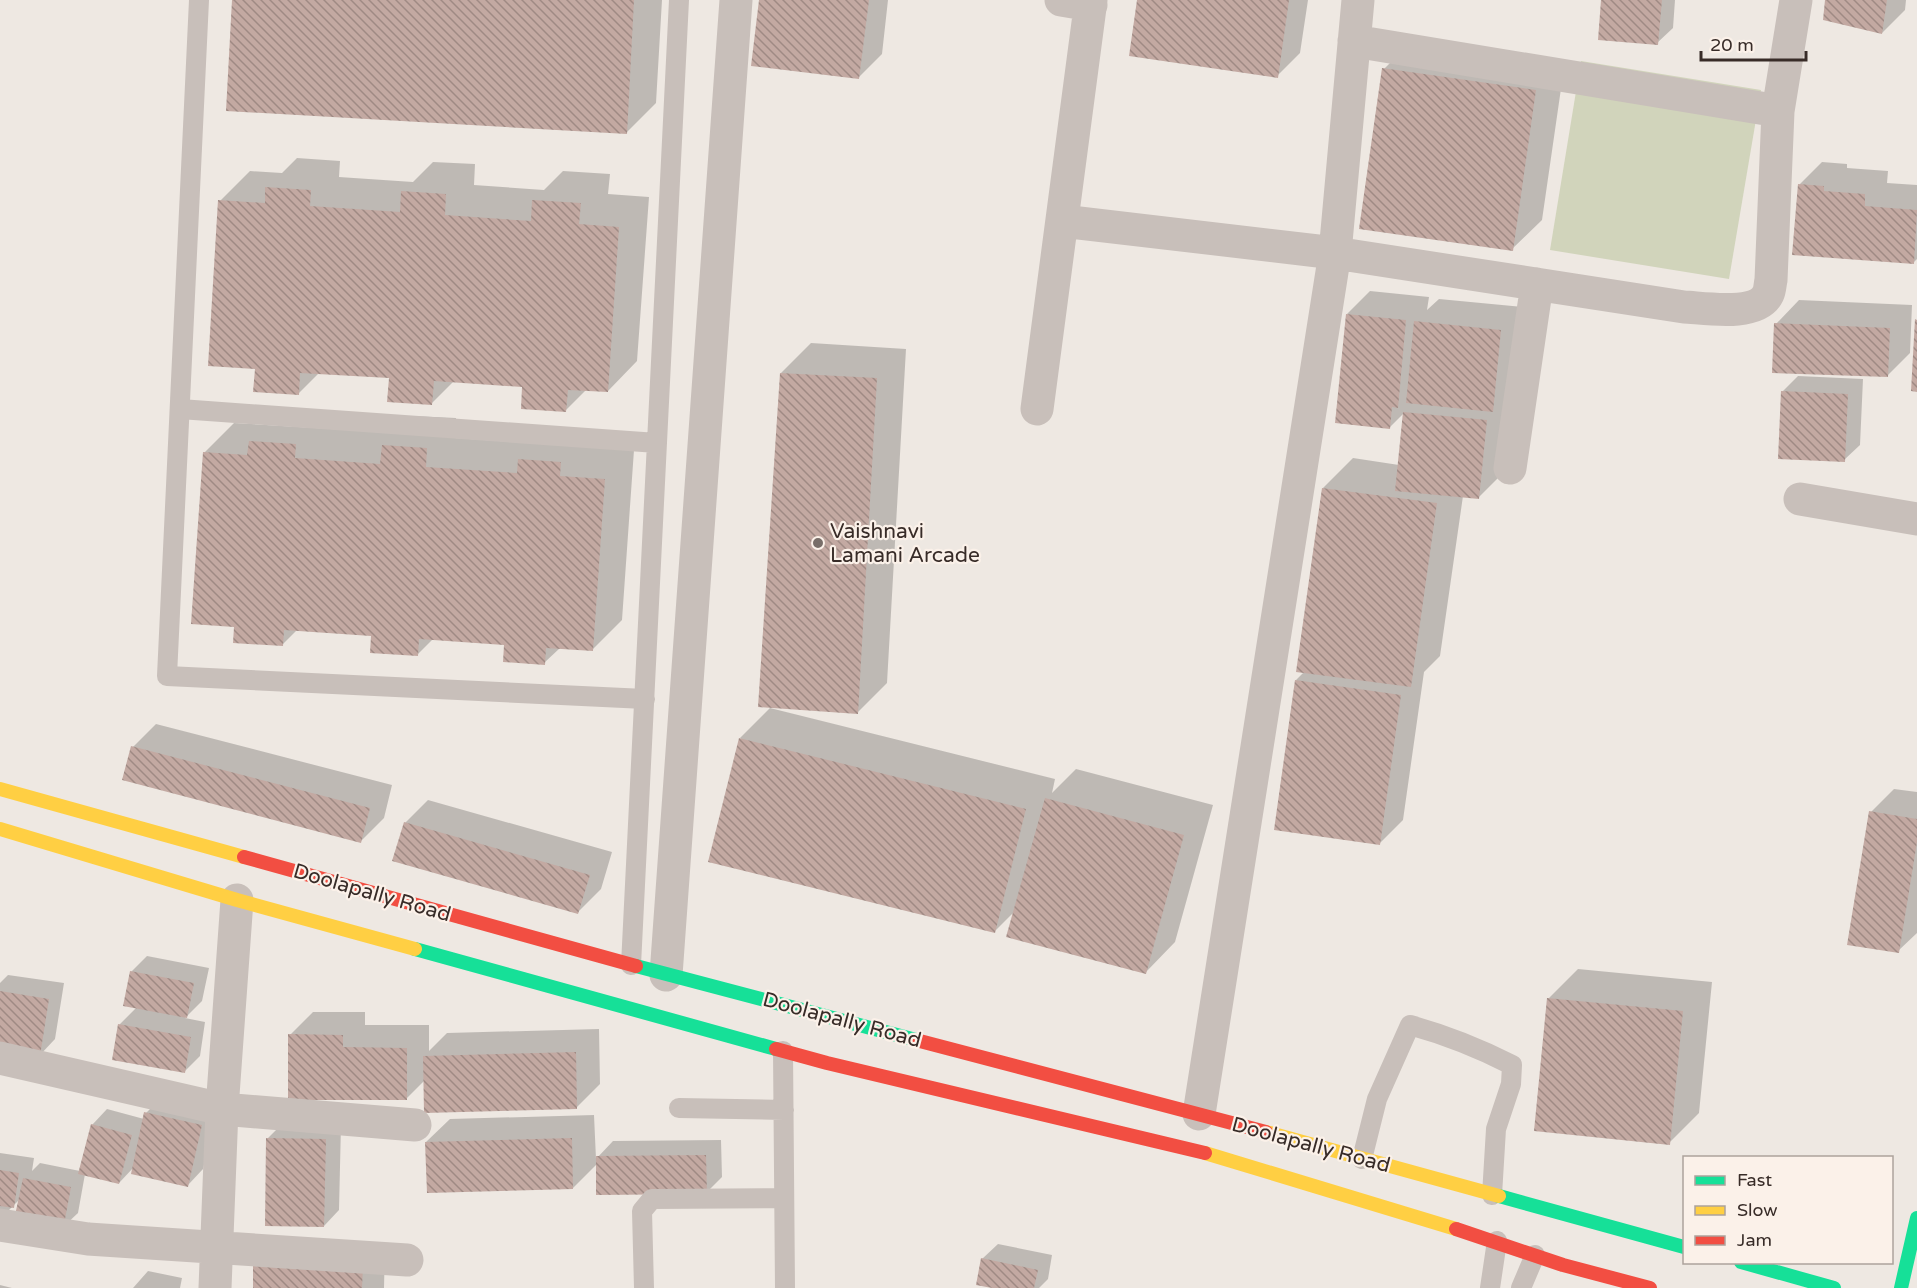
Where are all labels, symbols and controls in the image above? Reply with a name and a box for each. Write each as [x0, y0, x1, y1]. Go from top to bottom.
scale bar [1701, 24, 1806, 62]
text: 20 m [1710, 34, 1754, 56]
place label: Vaishnavi Lamani Arcade [830, 519, 980, 568]
marker: Vaishnavi Lamani Arcade [811, 536, 825, 550]
street label: Doolapally Road [290, 859, 454, 927]
street label: Doolapally Road [760, 987, 924, 1053]
street label: Doolapally Road [1229, 1112, 1393, 1178]
legend [1683, 1156, 1893, 1264]
text: Fast [1737, 1169, 1772, 1191]
text: Slow [1737, 1199, 1778, 1221]
text: Jam [1737, 1229, 1772, 1251]

